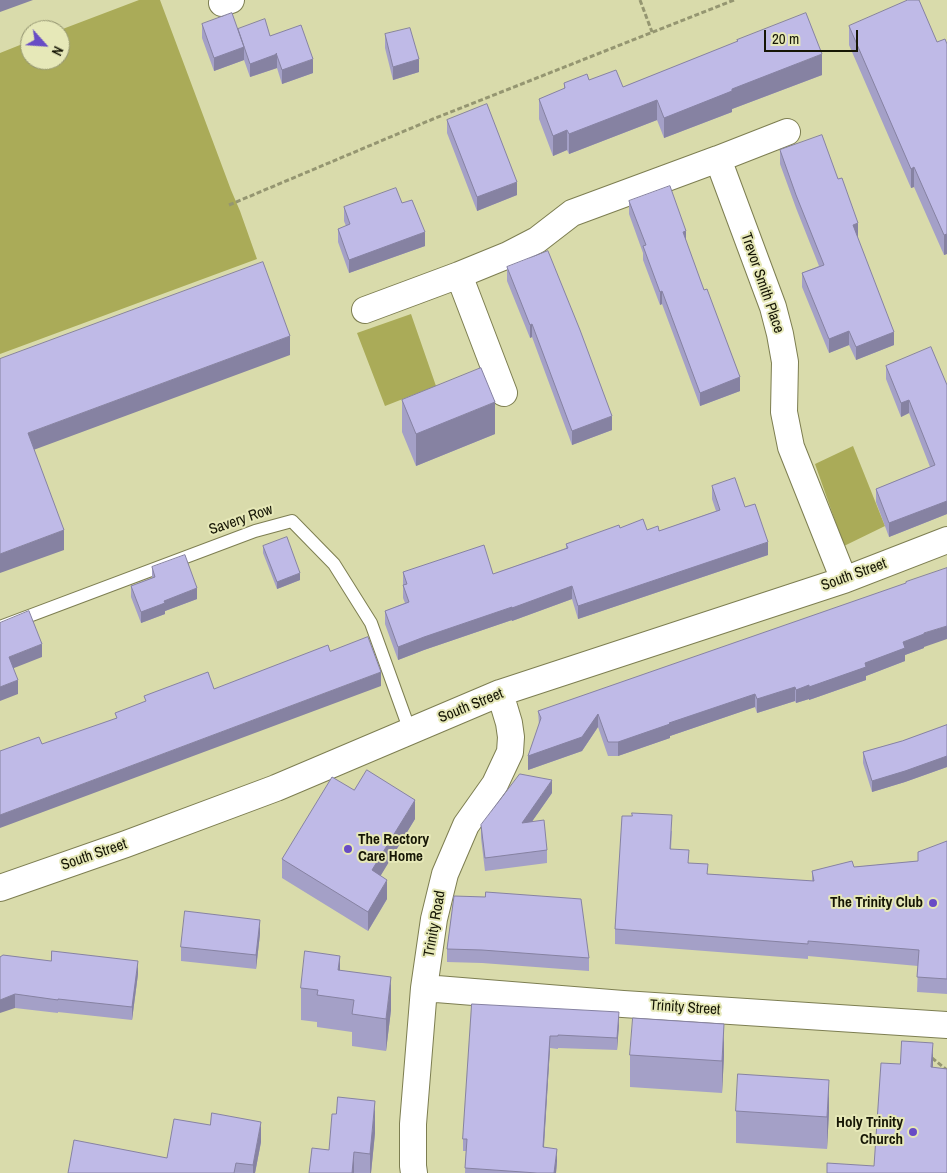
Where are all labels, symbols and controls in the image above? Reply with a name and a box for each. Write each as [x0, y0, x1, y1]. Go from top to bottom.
north arrow [20, 20, 70, 70]
scale bar [767, 20, 861, 52]
text: 20 m [772, 28, 799, 49]
text: N [48, 43, 67, 59]
street label: Trevor Smith Place [736, 231, 788, 335]
street label: Savery Row [207, 501, 275, 539]
street label: South Street [819, 555, 889, 595]
street label: South Street [436, 685, 506, 727]
place label: The Rectory Care Home [358, 831, 429, 866]
street label: South Street [59, 835, 129, 875]
marker: The Rectory Care Home [342, 843, 354, 855]
street label: Trinity Road [420, 889, 450, 959]
place label: The Trinity Club [830, 894, 923, 912]
marker: The Trinity Club [927, 897, 939, 909]
street label: Trinity Street [649, 997, 721, 1019]
place label: Holy Trinity Church [836, 1114, 903, 1149]
marker: Holy Trinity Church [907, 1126, 919, 1138]

